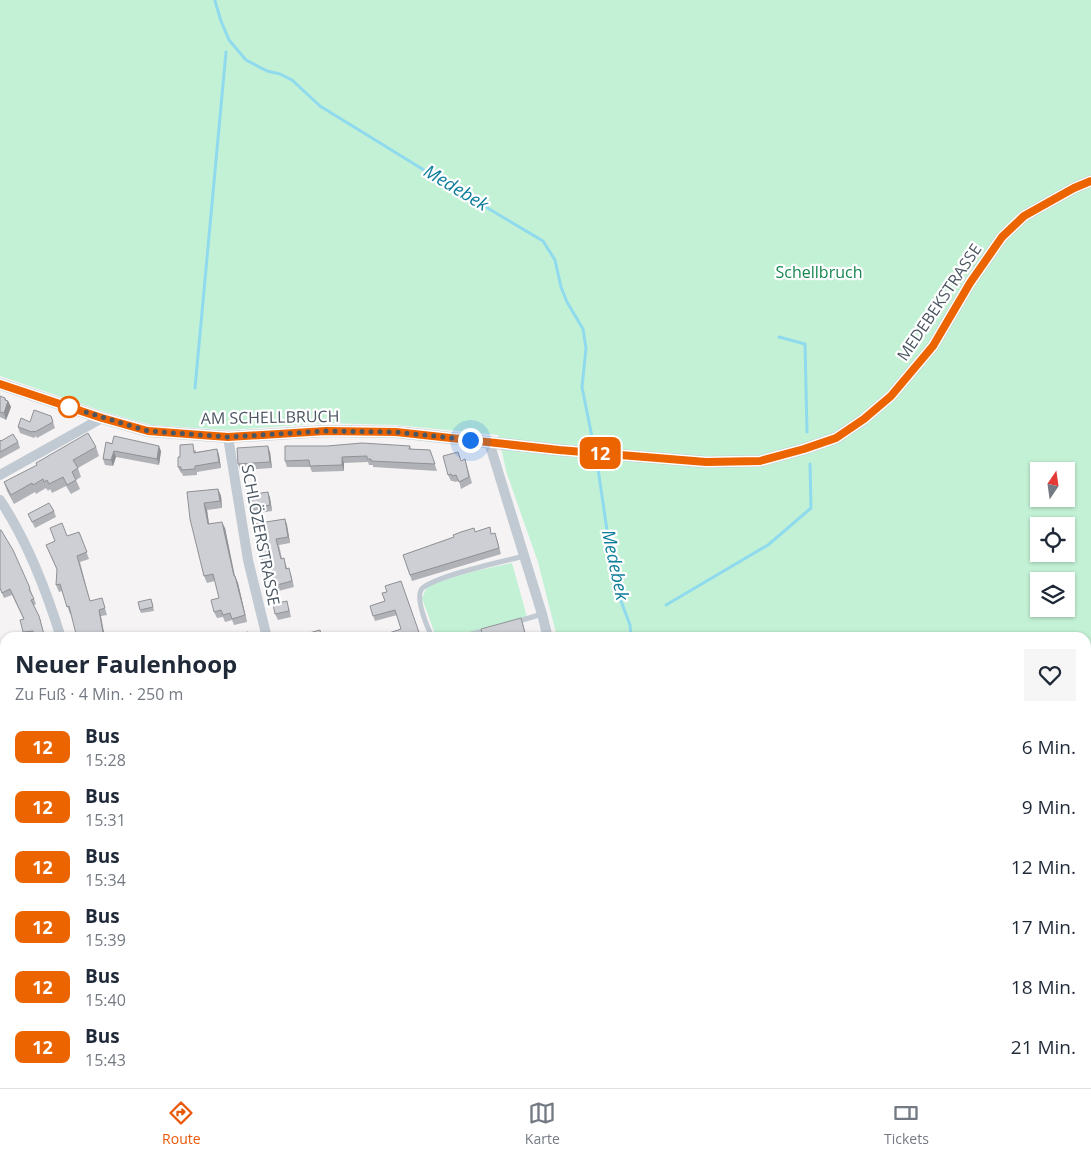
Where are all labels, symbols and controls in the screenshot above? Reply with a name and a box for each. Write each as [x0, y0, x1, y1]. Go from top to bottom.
water label: Medebek [420, 158, 494, 216]
street label: MEDEBEKSTRASSE [892, 239, 986, 365]
park label: Schellbruch [776, 261, 862, 283]
unlabelled marker [58, 396, 80, 418]
street label: AM SCHELLBRUCH [200, 405, 340, 429]
your location [458, 428, 483, 453]
line badge: 12 [578, 437, 622, 469]
text: 12 [590, 441, 610, 465]
north arrow [1030, 462, 1075, 508]
map controls [1030, 462, 1075, 617]
street label: SCHLÖZERSTRASSE [237, 463, 285, 607]
button: locate [1030, 517, 1075, 562]
water label: Medebek [597, 527, 635, 603]
button: layers [1030, 572, 1075, 617]
text: Neuer Faulenhoop [15, 647, 237, 680]
button: heart [1024, 649, 1076, 701]
text: Zu Fuß · 4 Min. · 250 m [15, 683, 183, 705]
text: Bus [85, 723, 120, 749]
text: 6 Min. [1022, 734, 1076, 760]
text: 12 [32, 735, 53, 759]
text: 15:28 [85, 749, 126, 771]
text: Bus [85, 783, 120, 809]
text: 9 Min. [1022, 794, 1076, 820]
text: 12 [32, 795, 53, 819]
text: 15:31 [85, 809, 126, 831]
text: Bus [85, 843, 120, 869]
text: 12 Min. [1011, 854, 1076, 880]
text: 12 [32, 855, 53, 879]
text: 15:34 [85, 869, 126, 891]
text: Bus [85, 903, 120, 929]
text: 17 Min. [1011, 914, 1076, 940]
text: 12 [32, 915, 53, 939]
text: 15:39 [85, 929, 126, 951]
text: Bus [85, 963, 120, 989]
text: 18 Min. [1011, 974, 1076, 1000]
text: 12 [32, 975, 53, 999]
text: 15:40 [85, 989, 126, 1011]
text: Bus [85, 1023, 120, 1049]
text: 21 Min. [1011, 1034, 1076, 1060]
text: 12 [32, 1035, 53, 1059]
text: 15:43 [85, 1049, 126, 1071]
tab: Route [162, 1099, 201, 1148]
tab: Karte [525, 1099, 560, 1148]
tab: Tickets [884, 1099, 929, 1148]

